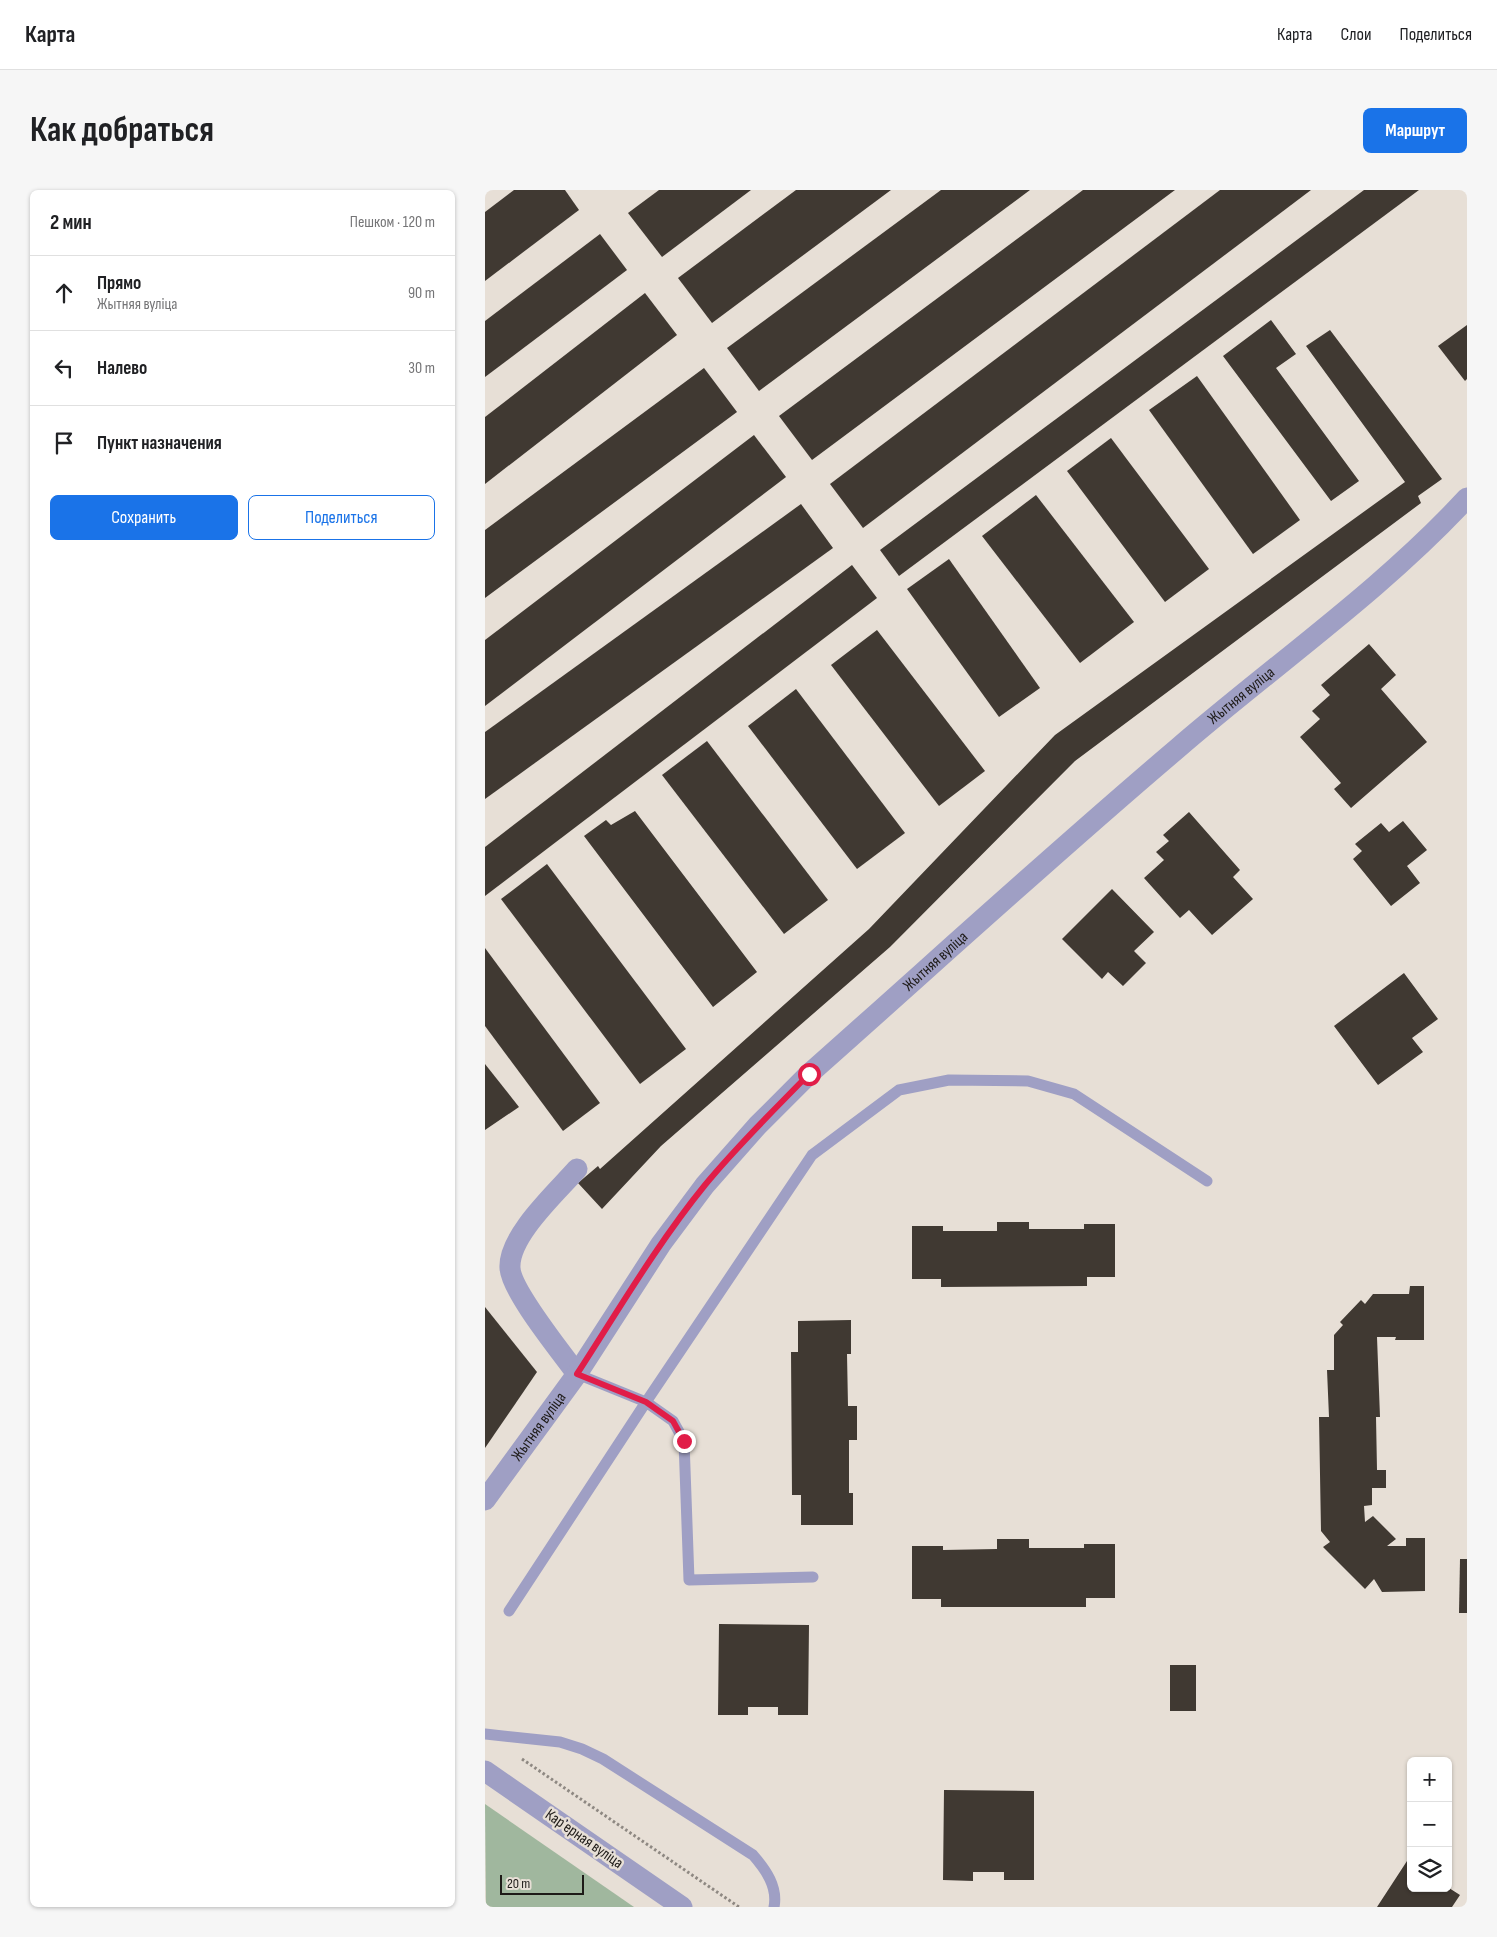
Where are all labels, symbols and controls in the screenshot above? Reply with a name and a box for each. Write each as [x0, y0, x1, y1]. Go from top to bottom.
text: Карта [25, 20, 75, 49]
text: Карта [1277, 24, 1313, 45]
text: Слои [1341, 24, 1372, 45]
text: Поделиться [1400, 24, 1472, 45]
button: Маршрут [1363, 108, 1467, 153]
text: Как добраться [30, 109, 214, 152]
text: 2 мин [50, 210, 92, 235]
text: Пешком · 120 m [350, 213, 435, 232]
text: Прямо [97, 272, 141, 295]
icon: ahead [50, 279, 78, 307]
text: 90 m [408, 284, 435, 303]
text: Жытняя вуліца [97, 295, 177, 314]
icon: left [50, 354, 78, 382]
text: Налево [97, 357, 147, 380]
text: 30 m [408, 359, 435, 378]
icon: arrive [50, 429, 78, 457]
text: Пункт назначения [97, 432, 222, 455]
button: Сохранить [50, 495, 238, 540]
button: Поделиться [248, 495, 435, 540]
street label: Жытняя вуліца [1204, 663, 1278, 728]
street label: Жытняя вуліца [899, 927, 972, 995]
route start [798, 1063, 821, 1086]
street label: Жытняя вуліца [507, 1388, 570, 1465]
route end [673, 1430, 696, 1453]
map controls [1407, 1757, 1452, 1892]
button: + [1407, 1757, 1452, 1802]
button: − [1407, 1802, 1452, 1847]
street label: Карʼерная вуліца [541, 1805, 627, 1873]
button: layers [1407, 1847, 1452, 1892]
scale bar [500, 1872, 584, 1895]
text: 20 m [507, 1875, 530, 1892]

